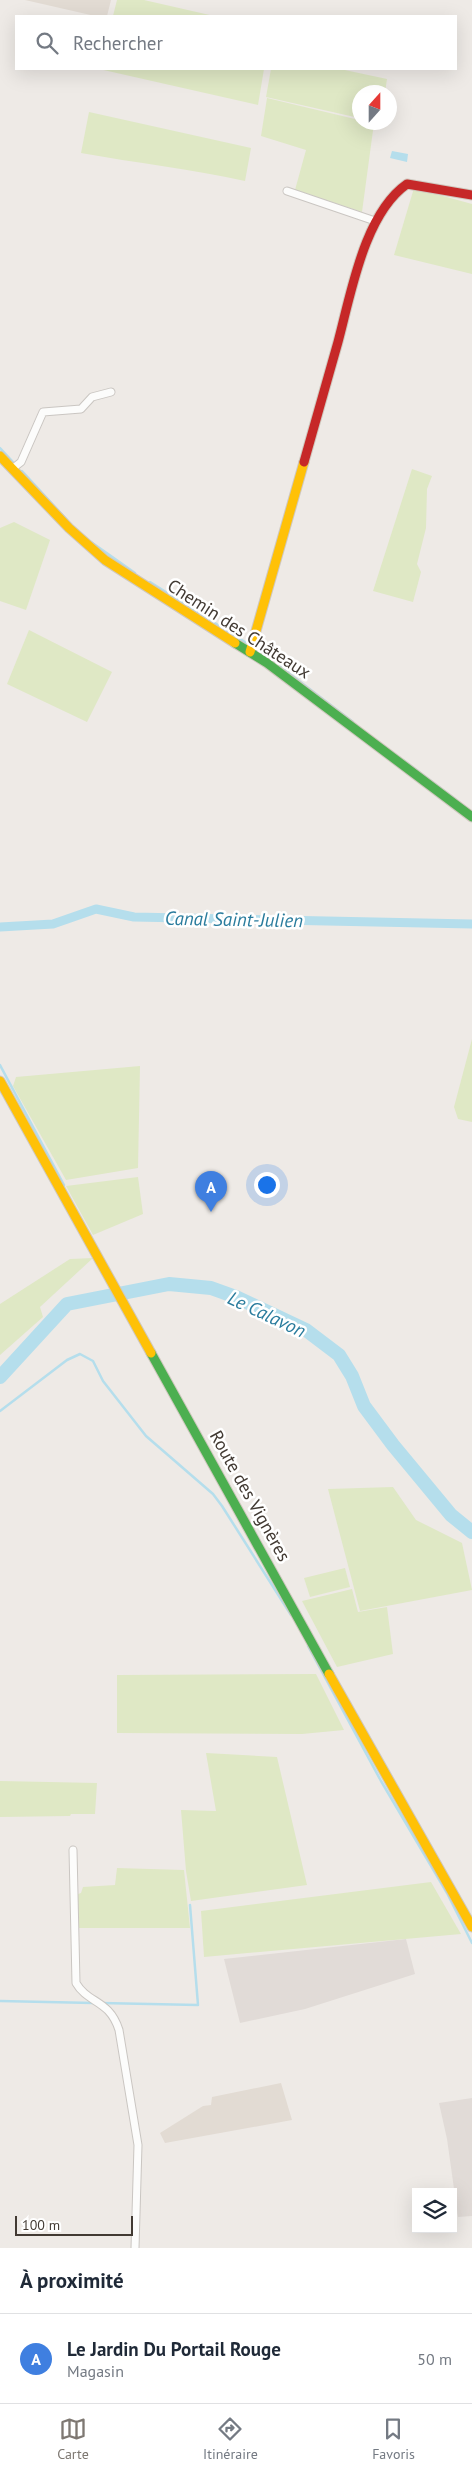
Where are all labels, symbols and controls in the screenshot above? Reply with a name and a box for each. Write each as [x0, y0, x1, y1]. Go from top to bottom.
search box [15, 15, 457, 70]
icon: search [33, 29, 61, 57]
text: Rechercher [73, 31, 163, 55]
north arrow [352, 85, 397, 130]
street label: Chemin des Châteaux [163, 574, 315, 684]
water label: Canal Saint-Julien [165, 906, 303, 932]
pin: A [195, 1171, 227, 1212]
your location [254, 1172, 280, 1198]
water label: Le Calavon [224, 1286, 310, 1343]
street label: Route des Vignères [205, 1426, 296, 1565]
map controls [412, 2188, 457, 2233]
button: layers [412, 2188, 457, 2233]
scale bar [15, 2213, 132, 2236]
text: 100 m [22, 2216, 60, 2234]
text: À proximité [20, 2267, 124, 2294]
text: Le Jardin Du Portail Rouge [67, 2337, 281, 2361]
text: A [31, 2349, 41, 2369]
text: 50 m [417, 2349, 452, 2369]
text: Magasin [67, 2361, 124, 2381]
tab: Carte [57, 2415, 89, 2463]
tab: Itinéraire [203, 2415, 258, 2463]
tab: Favoris [372, 2415, 415, 2463]

